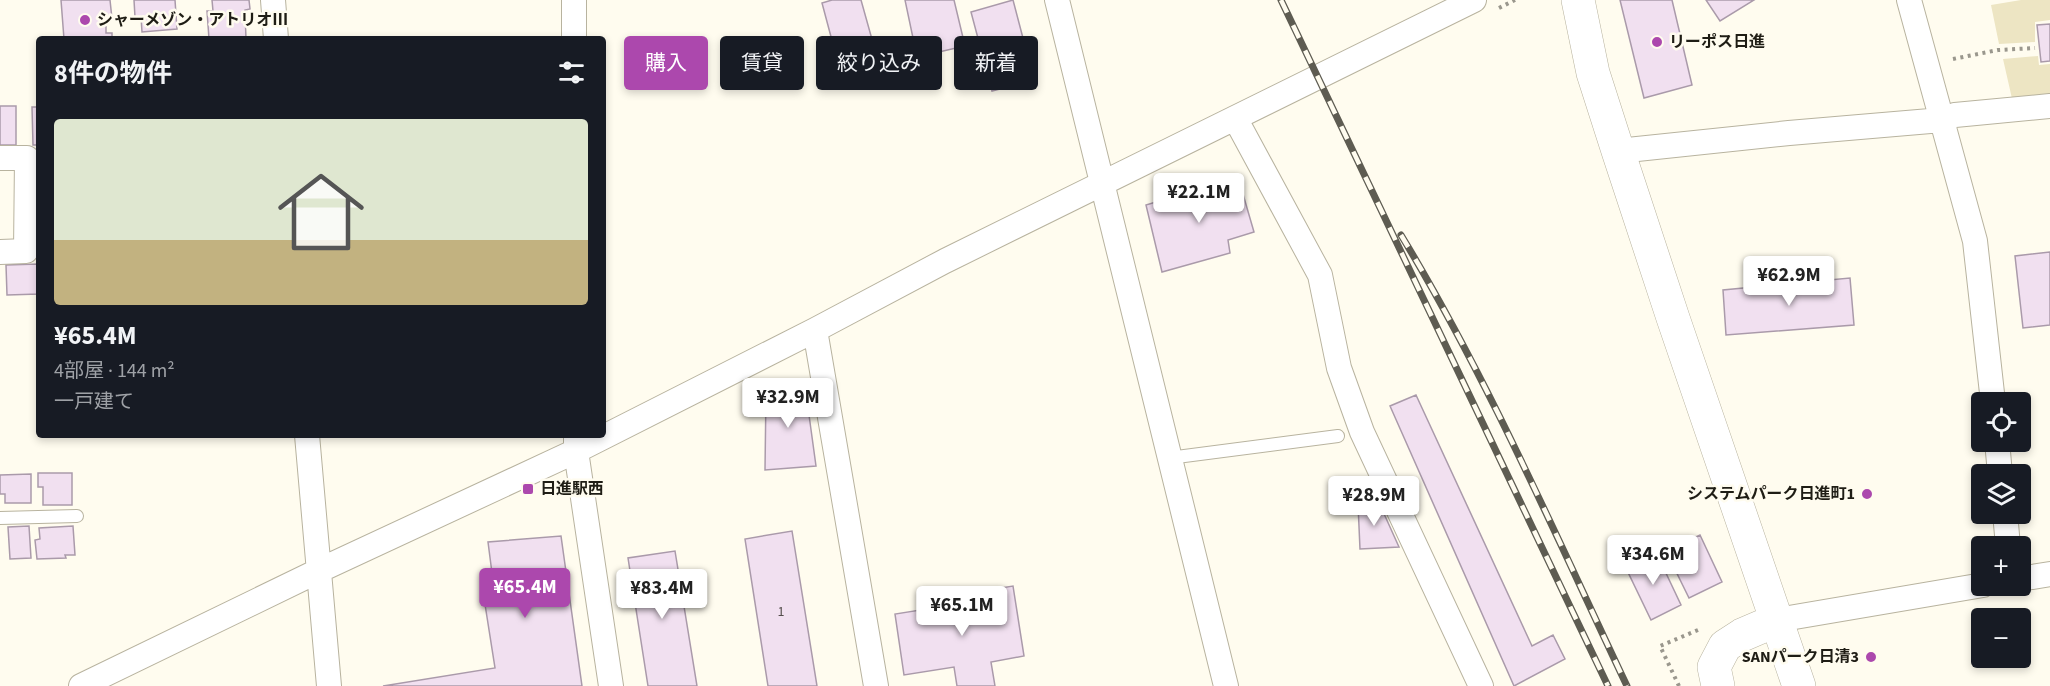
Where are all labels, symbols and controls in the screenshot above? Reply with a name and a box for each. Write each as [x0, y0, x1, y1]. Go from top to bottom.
place label: シャーメゾン・アトリオⅢ [97, 9, 288, 31]
marker: シャーメゾン・アトリオⅢ [78, 13, 92, 27]
place label: リーポス日進 [1669, 31, 1765, 53]
marker: リーポス日進 [1650, 35, 1664, 49]
chip: 購入 [624, 36, 708, 90]
chip: 賃貸 [720, 36, 804, 90]
chip: 絞り込み [816, 36, 942, 90]
chip: 新着 [954, 36, 1038, 90]
text: 8件の物件 [54, 55, 172, 92]
icon: filters [555, 56, 588, 89]
icon: home [267, 158, 375, 266]
pin: ¥22.1M [1150, 173, 1248, 224]
text: ¥22.1M [1167, 178, 1231, 206]
pin: ¥62.9M [1740, 256, 1838, 307]
text: ¥62.9M [1757, 261, 1821, 289]
text: ¥65.4M [54, 317, 137, 354]
text: 4部屋 · 144 m² [54, 357, 175, 385]
pin: ¥32.9M [739, 378, 837, 429]
text: ¥32.9M [756, 383, 820, 411]
text: 一戸建て [54, 388, 134, 416]
map controls [1971, 392, 2031, 668]
button: locate [1971, 392, 2031, 452]
button: layers [1971, 464, 2031, 524]
pin: ¥28.9M [1325, 476, 1423, 527]
place label: 日進駅西 [540, 478, 604, 500]
text: ¥28.9M [1342, 481, 1406, 509]
marker: 日進駅西 [521, 482, 535, 496]
place label: システムパーク日進町1 [1687, 483, 1855, 505]
marker: システムパーク日進町1 [1860, 487, 1874, 501]
pin: ¥34.6M [1604, 535, 1702, 586]
button: + [1971, 536, 2031, 596]
text: ¥34.6M [1621, 540, 1685, 568]
pin: ¥65.4M [476, 568, 574, 619]
pin: ¥83.4M [613, 569, 711, 620]
text: ¥65.4M [493, 573, 557, 601]
text: ¥83.4M [630, 574, 694, 602]
pin: ¥65.1M [913, 586, 1011, 637]
text: ¥65.1M [930, 591, 994, 619]
house number: 1 [778, 602, 785, 622]
button: − [1971, 608, 2031, 668]
place label: SANパーク日清3 [1742, 646, 1859, 668]
marker: SANパーク日清3 [1864, 650, 1878, 664]

